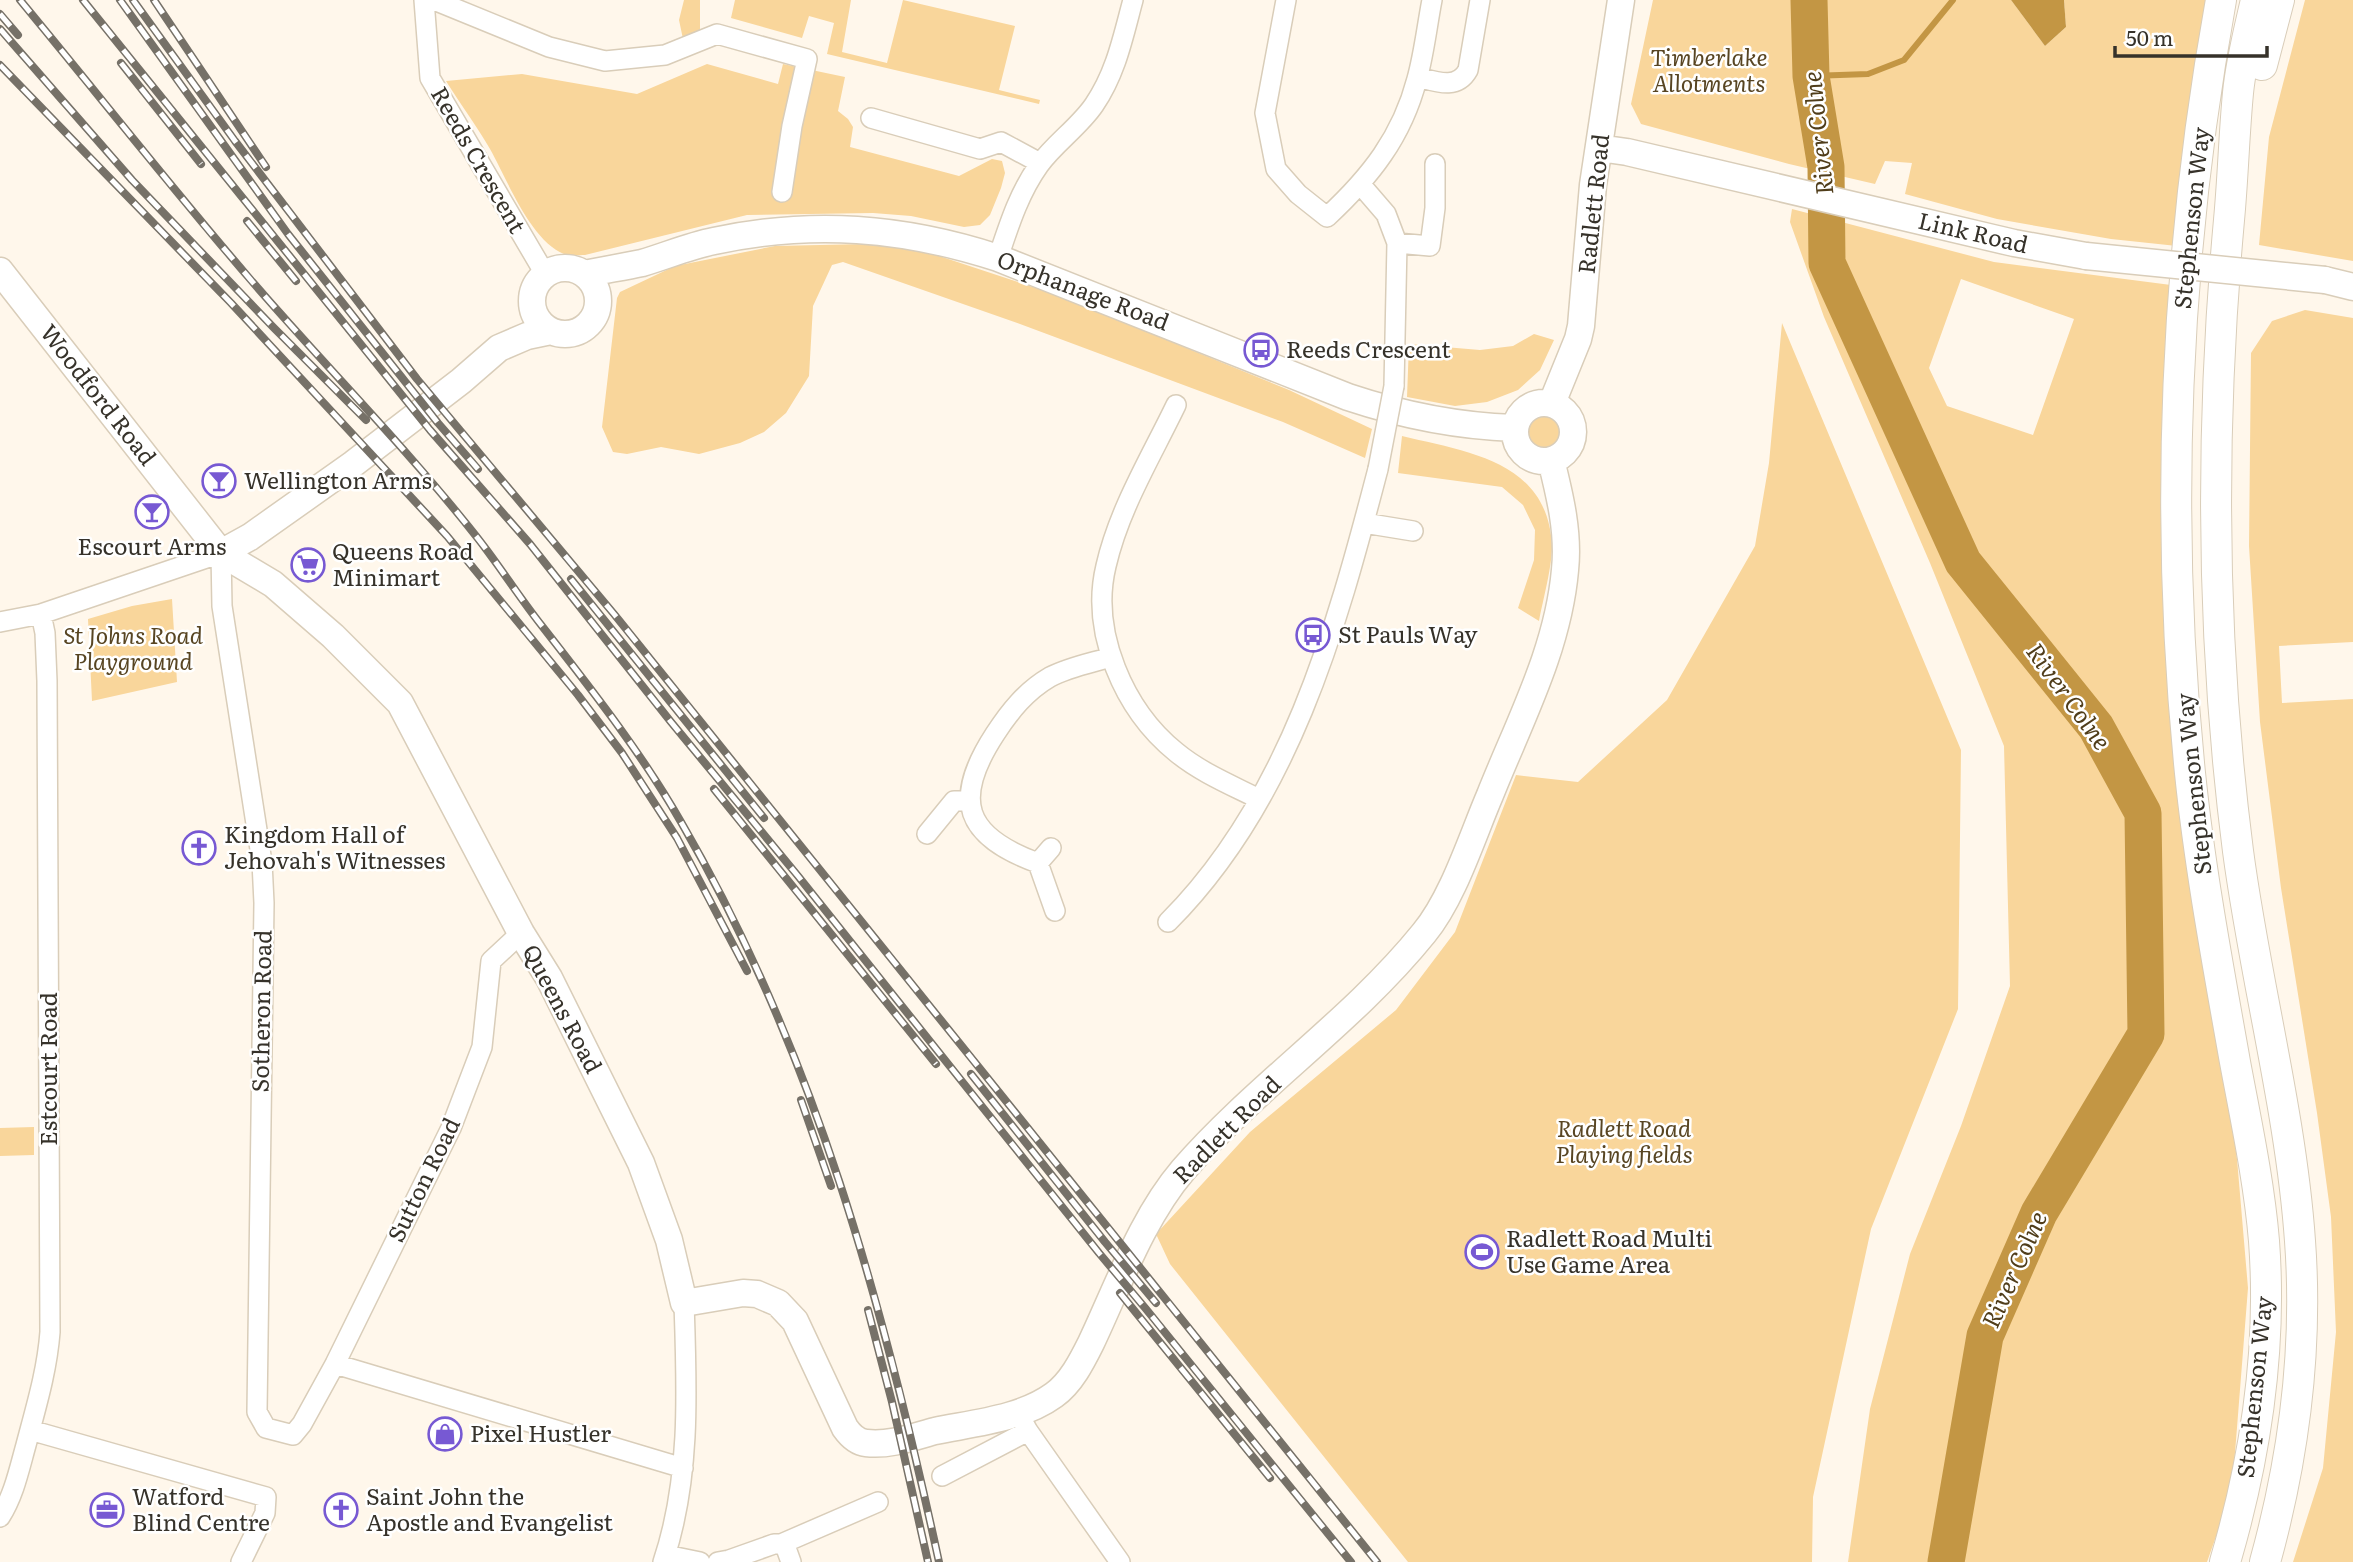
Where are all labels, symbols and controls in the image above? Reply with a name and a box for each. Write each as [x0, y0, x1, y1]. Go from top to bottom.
scale bar [2115, 14, 2267, 58]
text: 50 m [2126, 21, 2173, 52]
park label: Timberlake Allotments [1651, 39, 1767, 99]
water label: River Colne [1793, 70, 1840, 197]
street label: Reeds Crescent [424, 79, 536, 239]
street label: Stephenson Way [2164, 124, 2217, 310]
street label: Radlett Road [1568, 132, 1616, 276]
street label: Link Road [1915, 202, 2032, 260]
street label: Orphanage Road [993, 241, 1175, 338]
street label: Woodford Road [34, 316, 166, 472]
bus stop icon: Reeds Crescent [1242, 331, 1280, 369]
place label: Reeds Crescent [1286, 331, 1451, 365]
bar icon: Wellington Arms [200, 462, 238, 500]
place label: Wellington Arms [244, 462, 432, 496]
bar icon: Escourt Arms [133, 493, 171, 531]
place label: Escourt Arms [78, 528, 226, 562]
place label: Queens Road Minimart [332, 533, 474, 593]
supermarket icon: Queens Road Minimart [289, 546, 327, 584]
bus stop icon: St Pauls Way [1294, 616, 1332, 654]
place label: St Pauls Way [1338, 616, 1478, 650]
park label: St Johns Road Playground [63, 617, 204, 677]
water label: River Colne [2019, 635, 2121, 756]
street label: Stephenson Way [2165, 691, 2218, 877]
place label: Kingdom Hall of Jehovah's Witnesses [224, 816, 445, 876]
church icon: Kingdom Hall of Jehovah's Witnesses [180, 829, 218, 867]
street label: Sotheron Road [242, 929, 278, 1092]
street label: Queens Road [516, 938, 612, 1079]
street label: Estcourt Road [30, 992, 64, 1146]
street label: Radlett Road [1164, 1067, 1287, 1190]
park label: Radlett Road Playing fields [1555, 1110, 1693, 1170]
street label: Sutton Road [377, 1111, 467, 1247]
water label: River Colne [1971, 1205, 2054, 1333]
place label: Radlett Road Multi Use Game Area [1506, 1220, 1713, 1280]
sports icon: Radlett Road Multi Use Game Area [1463, 1233, 1501, 1271]
street label: Stephenson Way [2227, 1293, 2280, 1479]
shop icon: Pixel Hustler [426, 1415, 464, 1453]
place label: Pixel Hustler [470, 1415, 611, 1449]
place label: Watford Blind Centre [132, 1478, 270, 1538]
place label: Saint John the Apostle and Evangelist [366, 1478, 613, 1538]
office icon: Watford Blind Centre [88, 1491, 126, 1529]
church icon: Saint John the Apostle and Evangelist [322, 1491, 360, 1529]

